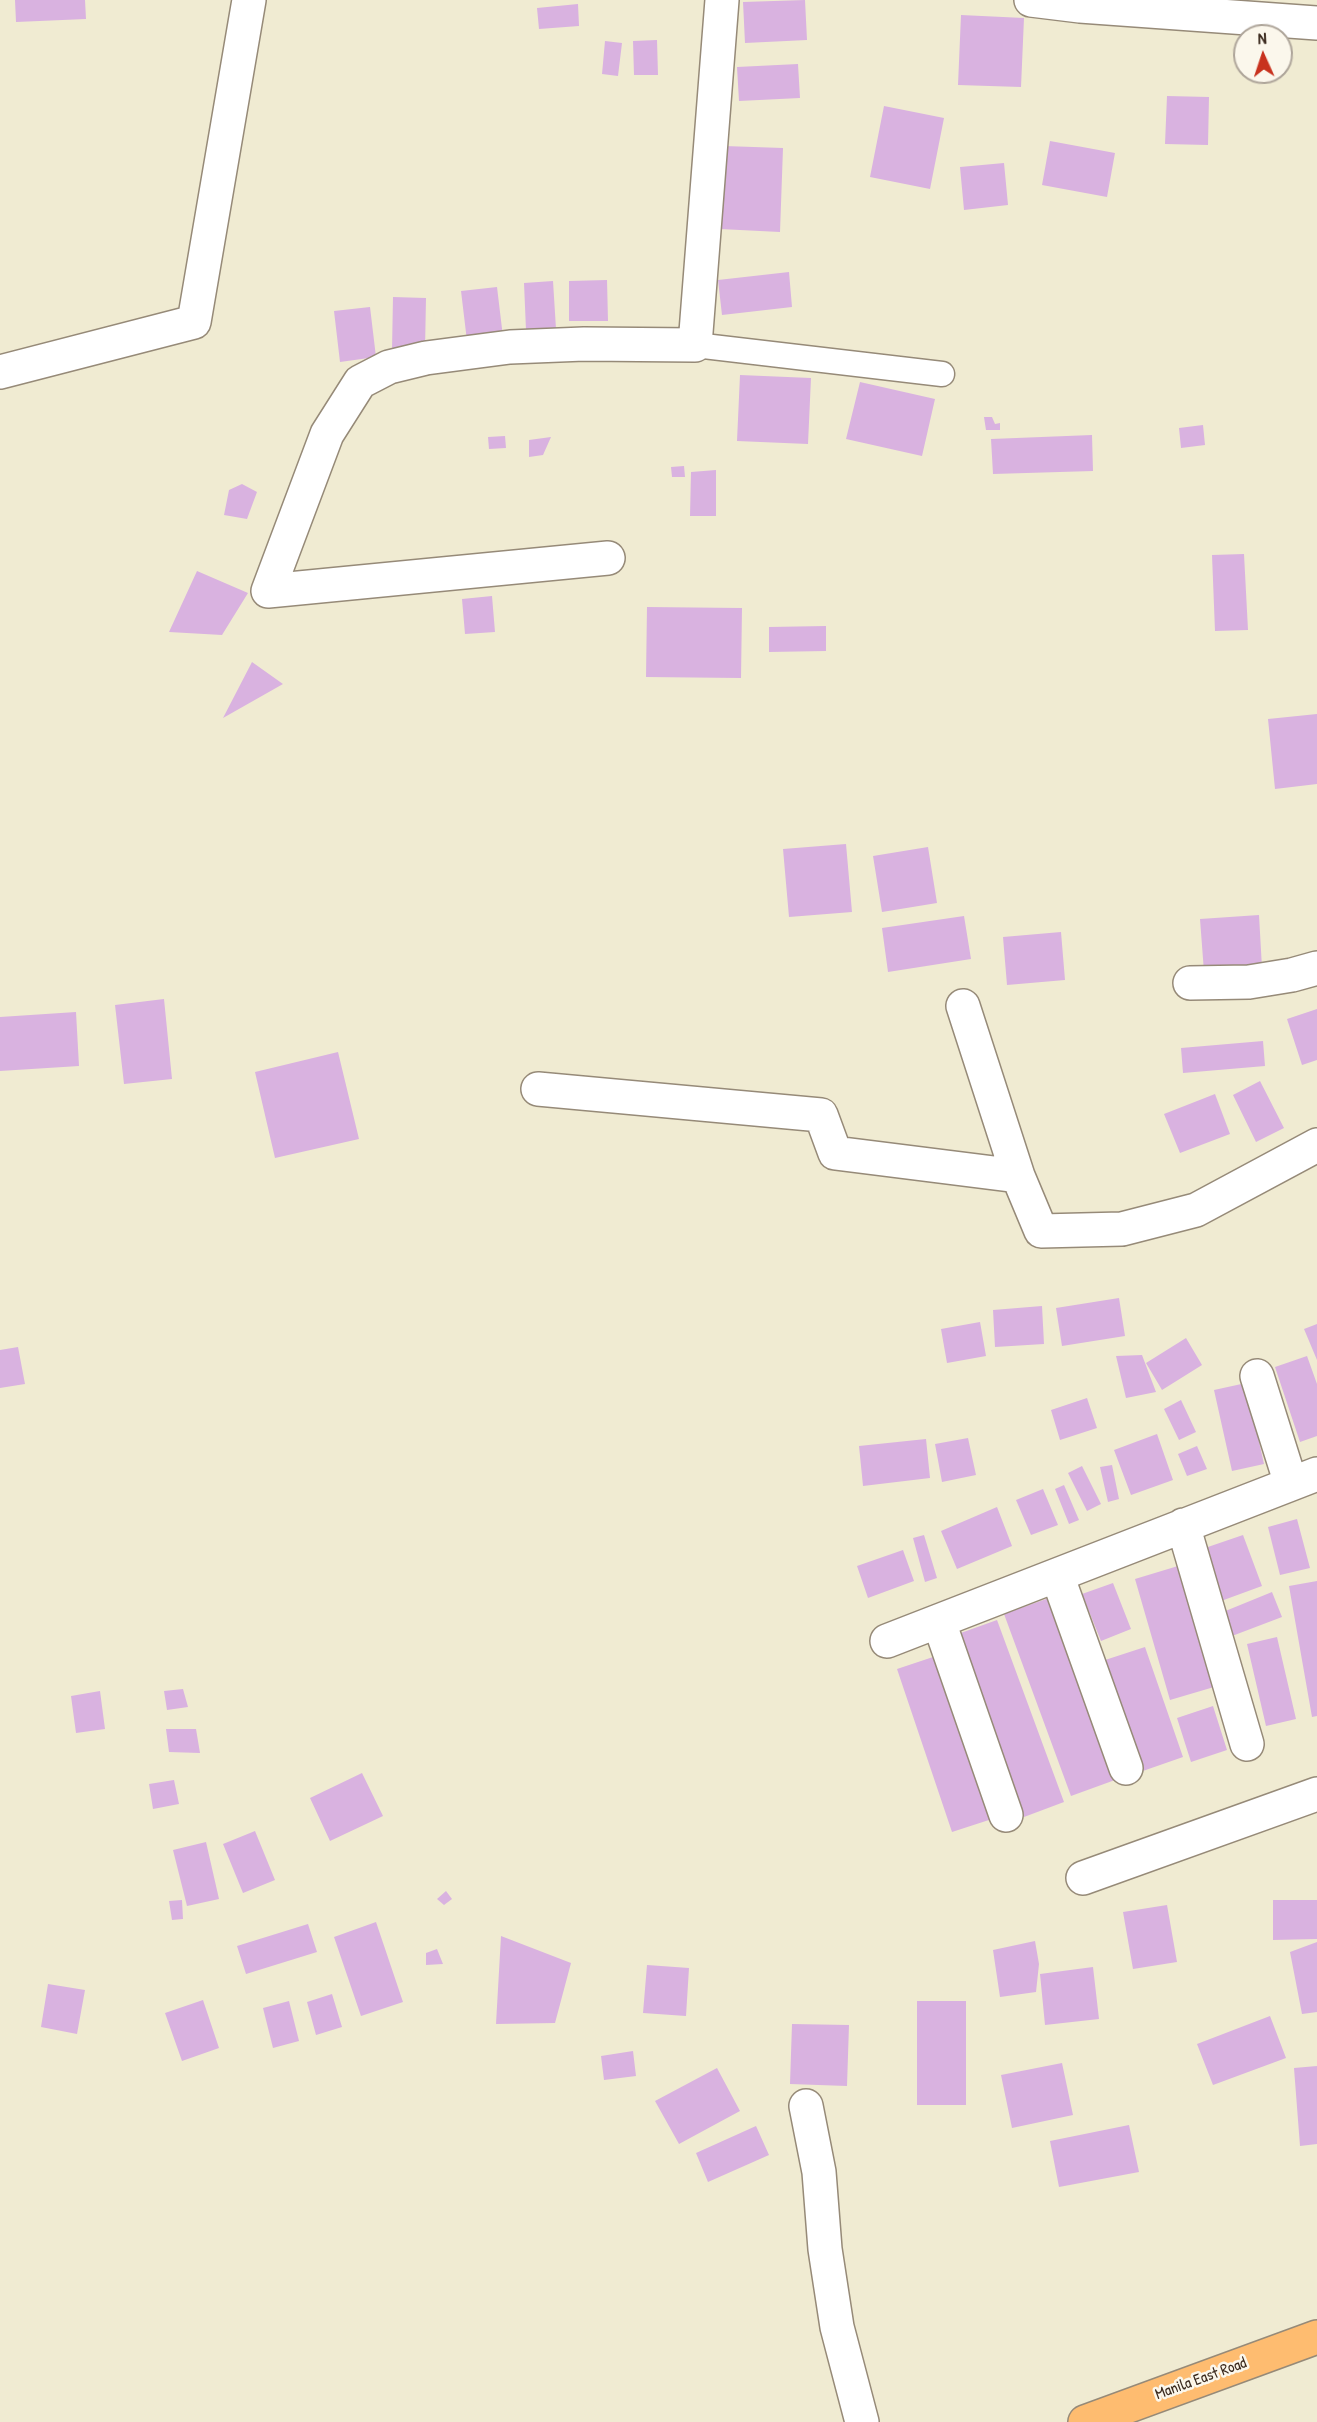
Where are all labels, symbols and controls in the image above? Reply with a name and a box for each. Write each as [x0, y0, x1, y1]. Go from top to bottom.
north arrow [1233, 24, 1293, 84]
text: N [1257, 27, 1267, 49]
street label: Manila East Road [1153, 2354, 1249, 2404]

